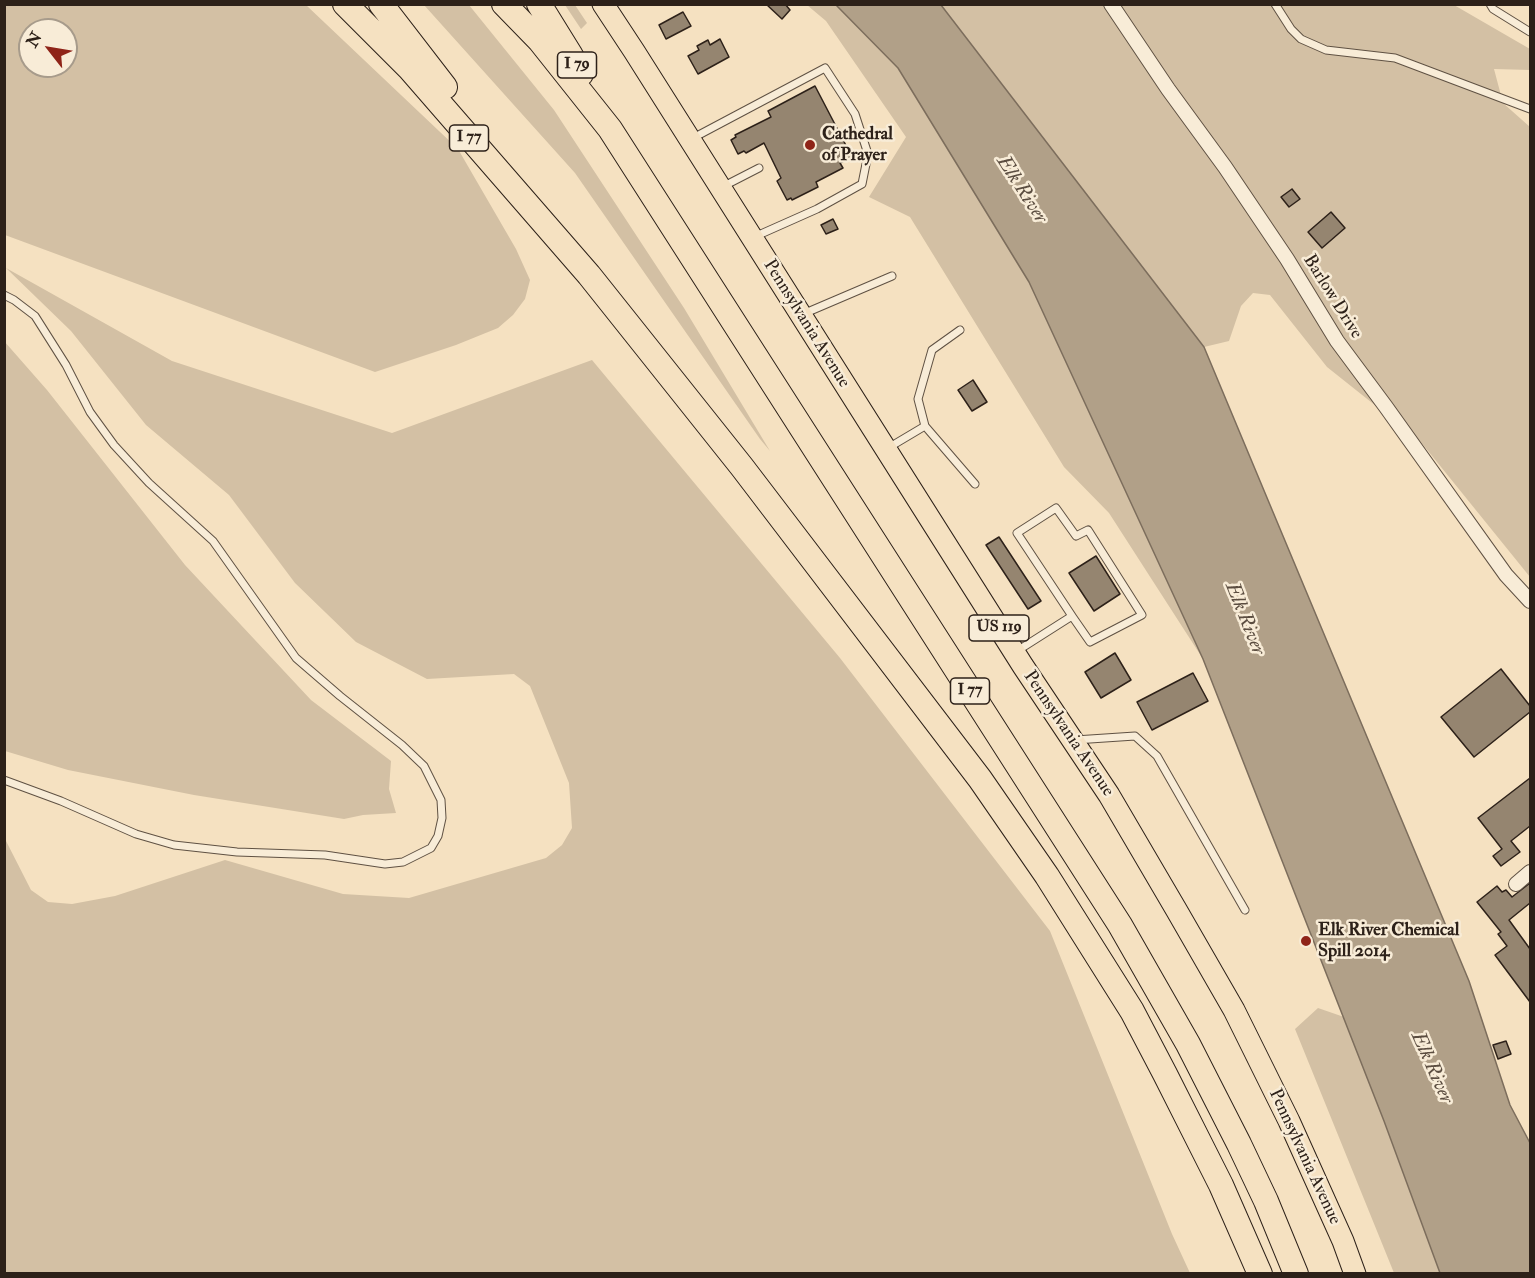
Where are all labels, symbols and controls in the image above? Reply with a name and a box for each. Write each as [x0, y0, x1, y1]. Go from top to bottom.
north arrow [18, 18, 78, 78]
text: N [22, 28, 47, 51]
road number: I 79 [558, 52, 596, 78]
place label: Cathedral of Prayer [822, 124, 893, 166]
road number: I 77 [450, 125, 488, 151]
marker: Cathedral of Prayer [803, 138, 817, 152]
water label: Elk River [990, 152, 1052, 228]
street label: Barlow Drive [1298, 251, 1366, 343]
street label: Pennsylvania Avenue [758, 256, 854, 392]
water label: Elk River [1219, 579, 1269, 659]
road number: US 119 [969, 615, 1029, 641]
street label: Pennsylvania Avenue [1018, 667, 1118, 801]
road number: I 77 [950, 678, 990, 704]
place label: Elk River Chemical Spill 2014 [1318, 920, 1459, 962]
marker: Elk River Chemical Spill 2014 [1299, 934, 1313, 948]
water label: Elk River [1405, 1028, 1457, 1108]
street label: Pennsylvania Avenue [1263, 1086, 1345, 1228]

